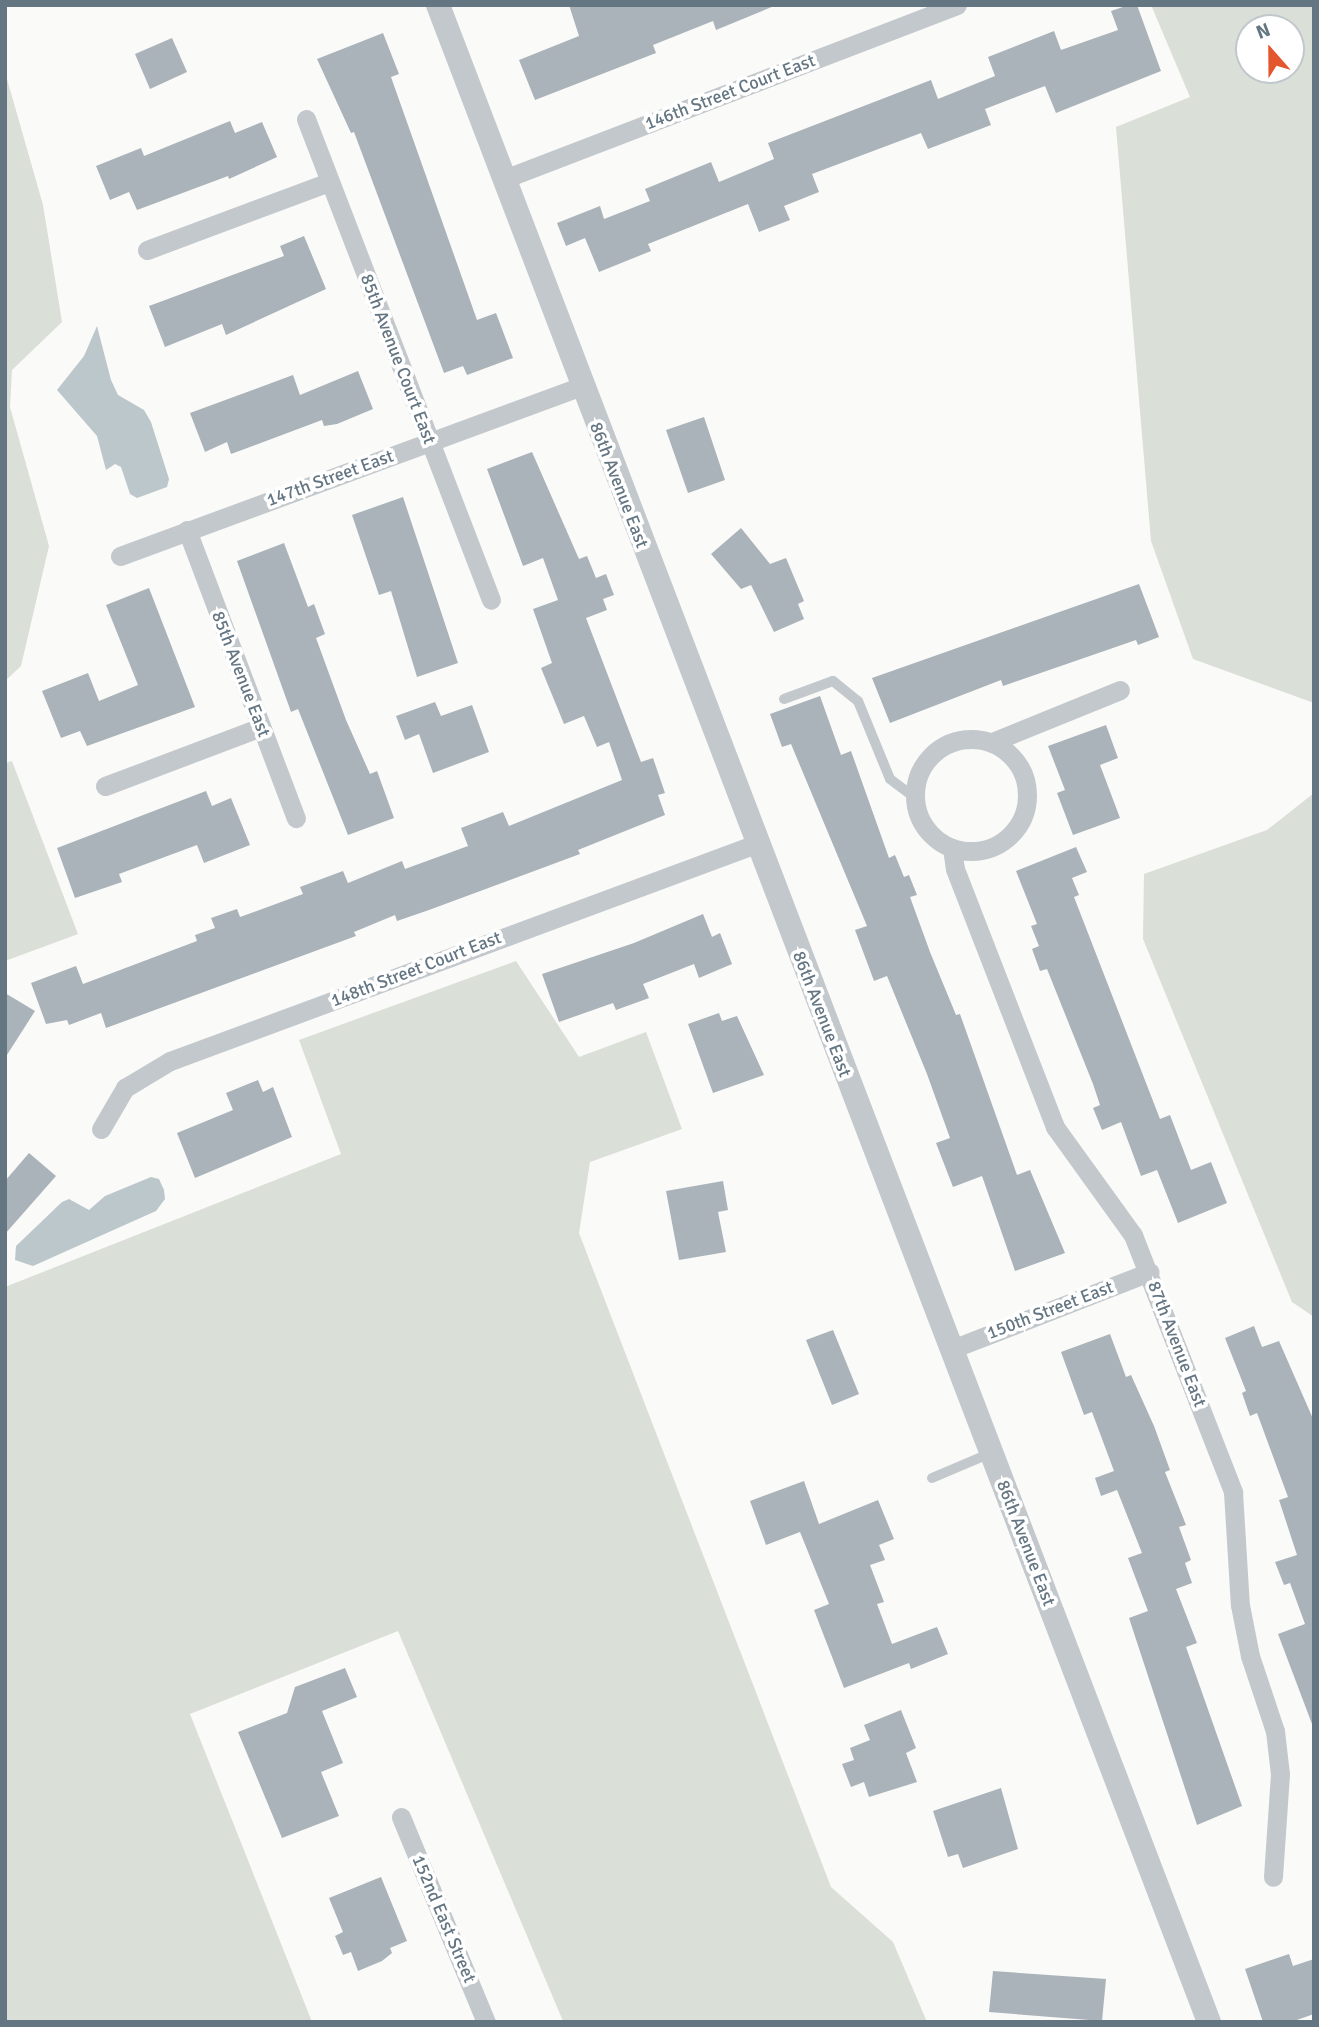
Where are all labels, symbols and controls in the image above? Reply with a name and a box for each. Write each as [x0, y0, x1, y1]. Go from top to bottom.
north arrow [1235, 14, 1305, 84]
text: N [1253, 18, 1274, 45]
street label: 146th Street Court East [642, 50, 818, 134]
street label: 85th Avenue Court East [356, 271, 440, 447]
street label: 86th Avenue East [585, 419, 653, 551]
street label: 147th Street East [264, 445, 396, 511]
street label: 85th Avenue East [207, 608, 275, 740]
street label: 148th Street Court East [328, 927, 504, 1011]
street label: 86th Avenue East [788, 948, 856, 1080]
street label: 150th Street East [984, 1276, 1116, 1344]
street label: 87th Avenue East [1143, 1278, 1211, 1410]
street label: 86th Avenue East [992, 1477, 1060, 1609]
street label: 152nd East Street [407, 1852, 481, 1986]

